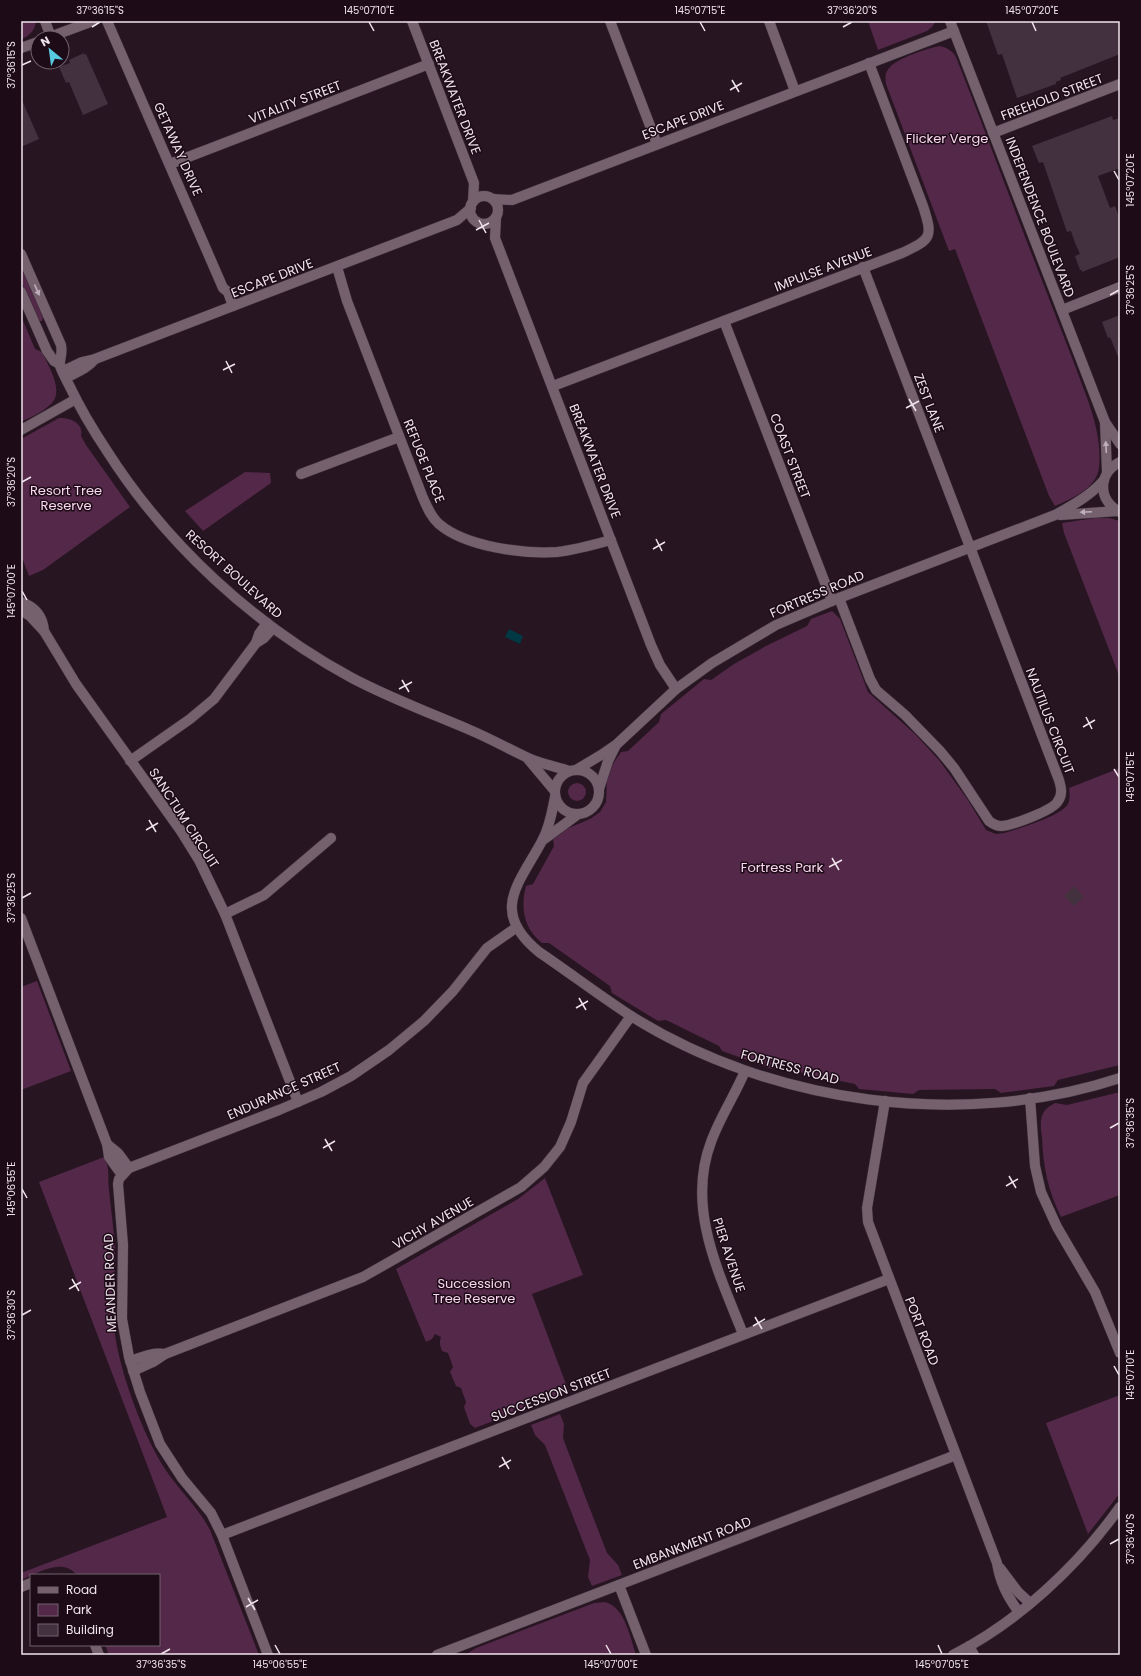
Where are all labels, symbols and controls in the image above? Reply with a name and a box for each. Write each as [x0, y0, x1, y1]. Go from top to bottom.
text: 37°36'15"S [76, 3, 124, 18]
text: 145°07'10"E [344, 3, 394, 18]
text: 145°07'15"E [675, 3, 725, 18]
text: 37°36'20"S [827, 3, 877, 18]
text: 145°07'20"E [1005, 3, 1059, 18]
north arrow [30, 30, 70, 70]
text: N [38, 32, 53, 50]
street label: BREAKWATER DRIVE [424, 37, 486, 157]
text: 37°36'15"S [4, 41, 19, 89]
street label: FREEHOLD STREET [998, 69, 1106, 125]
street label: VITALITY STREET [246, 76, 344, 128]
street label: ESCAPE DRIVE [639, 96, 727, 144]
street label: GETAWAY DRIVE [149, 99, 207, 199]
park label: Flicker Verge [906, 129, 988, 148]
street label: INDEPENDENCE BOULEVARD [1001, 134, 1079, 300]
text: 145°07'20"E [1123, 153, 1138, 207]
street label: IMPULSE AVENUE [772, 242, 874, 296]
street label: ESCAPE DRIVE [228, 254, 316, 302]
text: 37°36'25"S [1123, 265, 1138, 315]
one-way arrow [34, 285, 40, 297]
street label: ZEST LANE [909, 371, 949, 435]
street label: BREAKWATER DRIVE [564, 401, 626, 521]
street label: COAST STREET [765, 411, 815, 501]
street label: REFUGE PLACE [399, 416, 449, 506]
one-way arrow [1103, 441, 1110, 453]
text: 37°36'20"S [4, 457, 19, 507]
park label: Resort Tree Reserve [30, 481, 102, 515]
one-way arrow [1079, 509, 1092, 515]
street label: RESORT BOULEVARD [181, 525, 287, 623]
text: 145°07'00"E [4, 564, 19, 618]
street label: FORTRESS ROAD [767, 566, 867, 622]
street label: NAUTILUS CIRCUIT [1021, 665, 1079, 777]
text: 145°07'15"E [1123, 752, 1138, 802]
street label: SANCTUM CIRCUIT [144, 764, 224, 872]
park label: Fortress Park [741, 858, 823, 877]
text: 37°36'25"S [4, 873, 19, 923]
street label: FORTRESS ROAD [739, 1045, 841, 1089]
street label: ENDURANCE STREET [224, 1057, 344, 1125]
text: 37°36'35"S [1123, 1098, 1138, 1148]
text: 145°06'55"E [4, 1162, 19, 1216]
street label: VICHY AVENUE [389, 1192, 477, 1254]
street label: PIER AVENUE [708, 1215, 750, 1295]
street label: MEANDER ROAD [99, 1233, 121, 1333]
park label: Succession Tree Reserve [433, 1274, 515, 1308]
text: 37°36'30"S [4, 1290, 19, 1340]
street label: PORT ROAD [900, 1294, 944, 1368]
text: 145°07'10"E [1123, 1350, 1138, 1400]
street label: SUCCESSION STREET [488, 1363, 614, 1427]
street label: EMBANKMENT ROAD [630, 1512, 754, 1574]
text: 37°36'40"S [1123, 1514, 1138, 1564]
legend [30, 1574, 160, 1646]
text: Road [66, 1581, 97, 1598]
text: Park [66, 1601, 93, 1618]
text: Building [66, 1621, 114, 1638]
text: 37°36'35"S [136, 1657, 186, 1672]
text: 145°06'55"E [253, 1657, 307, 1672]
text: 145°07'00"E [584, 1657, 638, 1672]
text: 145°07'05"E [915, 1657, 969, 1672]

